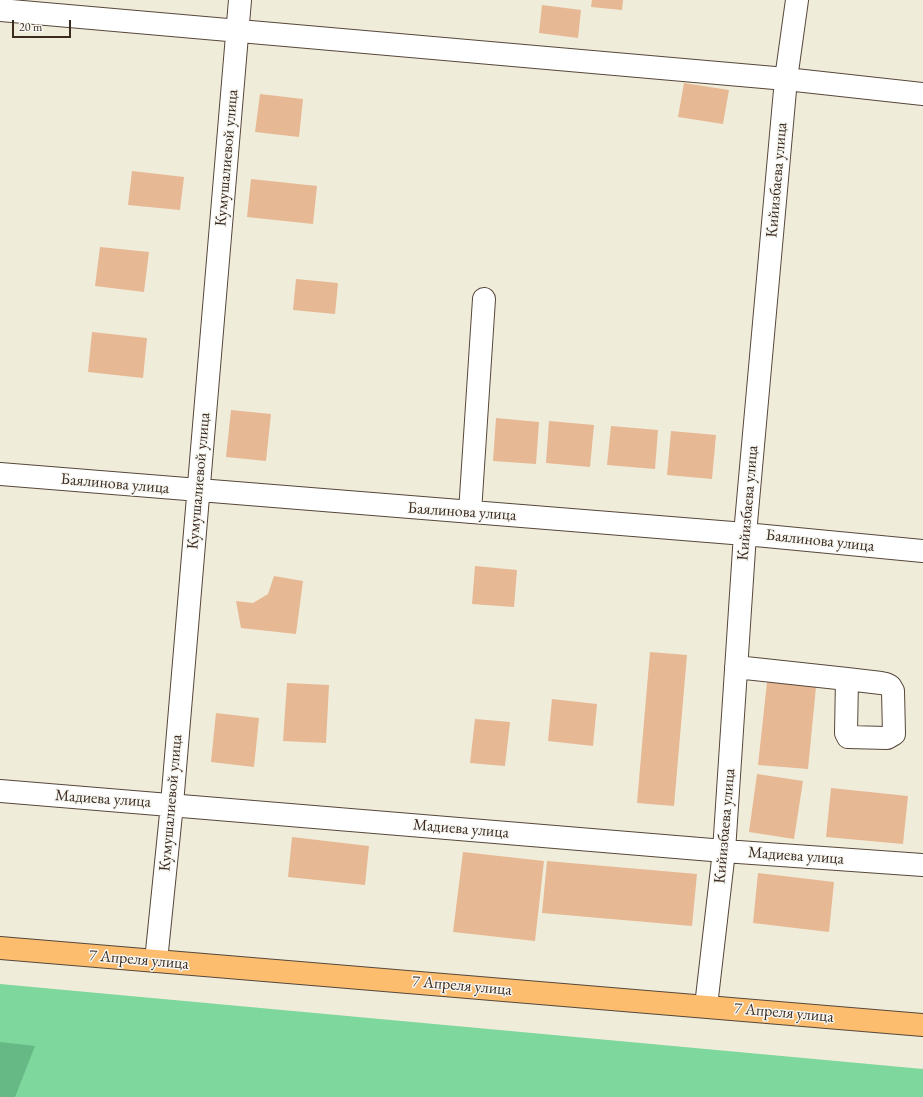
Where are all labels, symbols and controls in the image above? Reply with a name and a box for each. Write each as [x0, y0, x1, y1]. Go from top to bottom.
scale bar [14, 12, 73, 38]
text: 20 m [19, 19, 42, 35]
street label: Кумушалиевой улица [211, 89, 243, 227]
street label: Кийизбаева улица [762, 122, 792, 238]
street label: Кумушалиевой улица [183, 412, 215, 550]
street label: Кийизбаева улица [733, 445, 763, 561]
street label: Баялинова улица [60, 470, 170, 498]
street label: Баялинова улица [407, 499, 517, 525]
street label: Баялинова улица [765, 526, 875, 556]
street label: Кумушалиевой улица [155, 734, 187, 872]
street label: Кийизбаева улица [710, 768, 740, 884]
street label: Мадиева улица [54, 786, 152, 812]
street label: Мадиева улица [412, 815, 510, 843]
street label: Мадиева улица [747, 843, 845, 869]
street label: 7 Апреля улица [88, 946, 190, 974]
street label: 7 Апреля улица [411, 972, 513, 1000]
street label: 7 Апреля улица [733, 999, 835, 1027]

